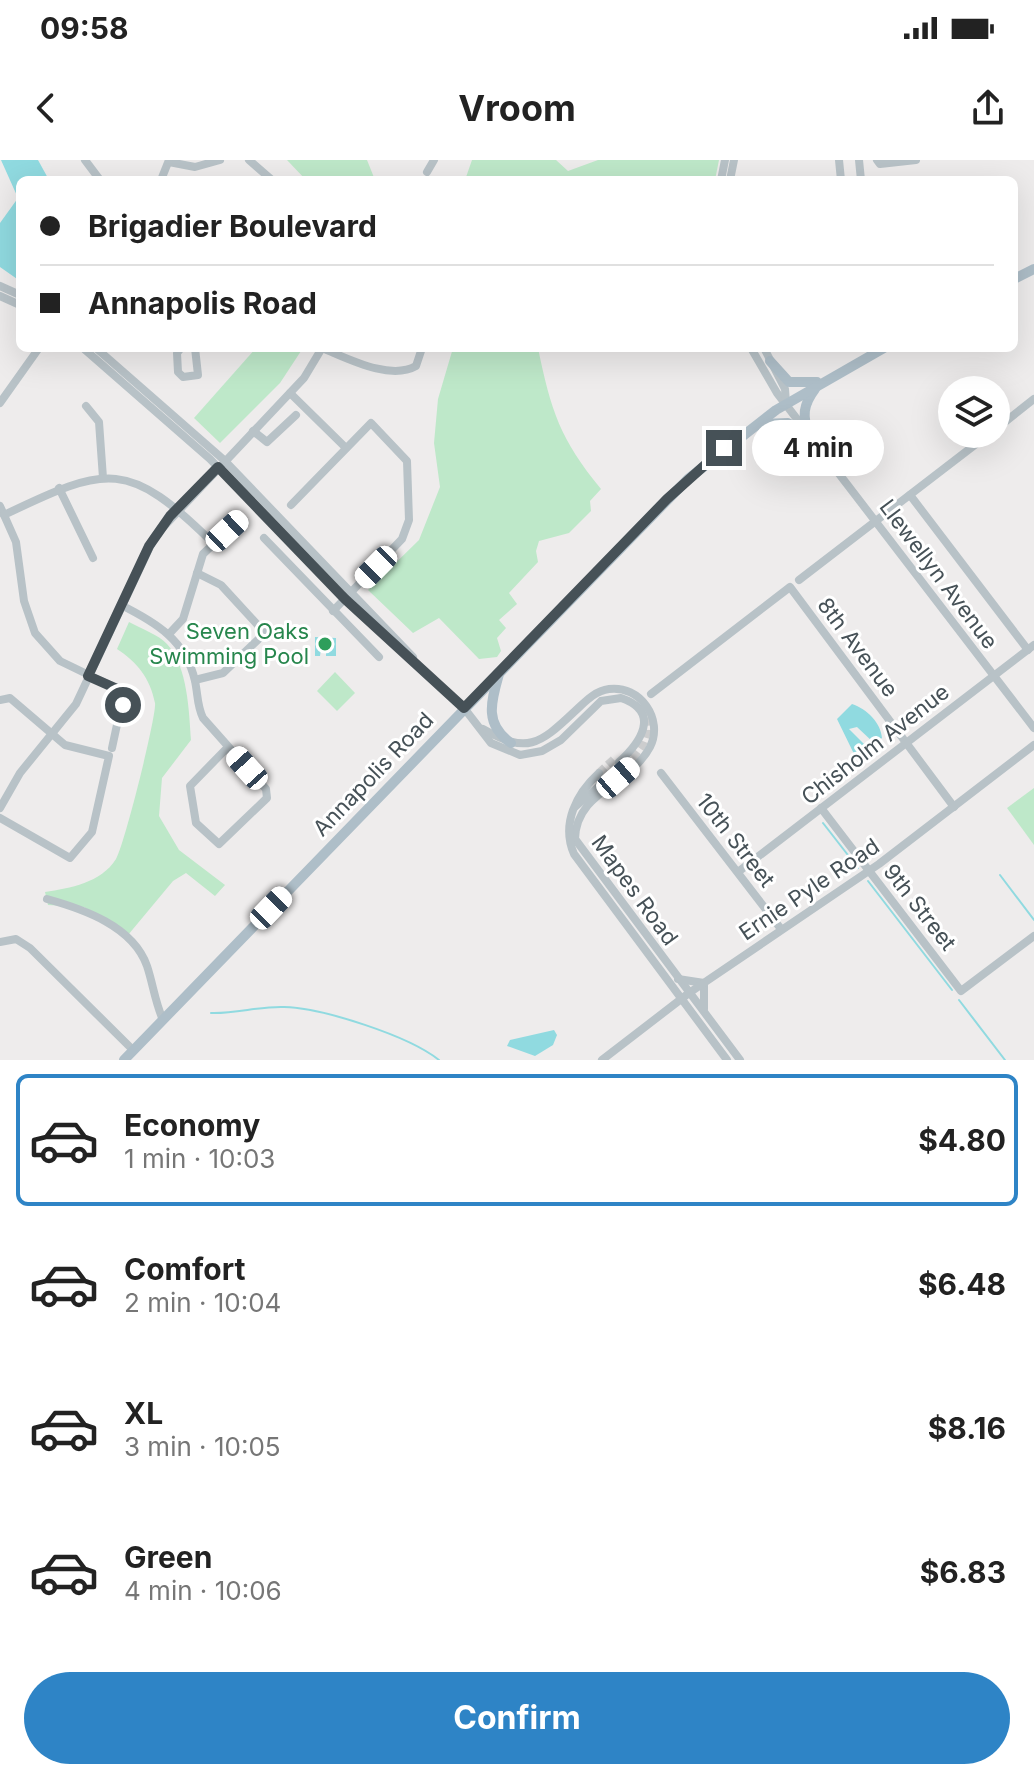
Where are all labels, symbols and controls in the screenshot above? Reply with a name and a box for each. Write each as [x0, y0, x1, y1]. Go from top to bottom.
text: 09:58 [40, 10, 128, 46]
icon: back [24, 86, 68, 130]
text: Vroom [458, 86, 576, 130]
icon: share [966, 86, 1010, 130]
text: Brigadier Boulevard [88, 208, 377, 244]
text: Annapolis Road [88, 285, 317, 321]
map controls [938, 376, 1010, 448]
button: layers [938, 376, 1010, 448]
callout: 4 min [752, 420, 884, 476]
route end [706, 430, 742, 466]
text: 4 min [783, 432, 853, 463]
street label: Llewellyn Avenue [874, 494, 1004, 654]
car [201, 506, 253, 556]
car [351, 542, 401, 592]
street label: 8th Avenue [812, 592, 904, 702]
place label: Seven Oaks Swimming Pool [149, 618, 309, 669]
marker: Seven Oaks Swimming Pool [316, 635, 334, 653]
street label: Chisholm Avenue [796, 678, 954, 810]
route start [105, 687, 141, 723]
street label: Annapolis Road [307, 707, 439, 841]
car [222, 742, 272, 794]
car [592, 753, 644, 803]
street label: 10th Street [691, 788, 781, 892]
street label: Mapes Road [586, 830, 684, 950]
street label: Ernie Pyle Road [734, 833, 884, 945]
street label: 9th Street [878, 859, 962, 955]
car [246, 882, 296, 934]
icon: car [28, 1104, 100, 1176]
text: Economy [124, 1107, 260, 1143]
text: $4.80 [918, 1122, 1006, 1158]
text: 1 min · 10:03 [124, 1143, 275, 1174]
icon: car [28, 1248, 100, 1320]
text: Comfort [124, 1251, 245, 1287]
text: $6.48 [918, 1266, 1006, 1302]
text: 2 min · 10:04 [124, 1287, 281, 1318]
icon: car [28, 1392, 100, 1464]
text: XL [124, 1395, 163, 1431]
text: $8.16 [928, 1410, 1006, 1446]
text: 3 min · 10:05 [124, 1431, 281, 1462]
icon: car [28, 1536, 100, 1608]
text: Green [124, 1539, 212, 1575]
text: $6.83 [920, 1554, 1006, 1590]
text: 4 min · 10:06 [124, 1575, 282, 1606]
button: Confirm [24, 1672, 1010, 1764]

